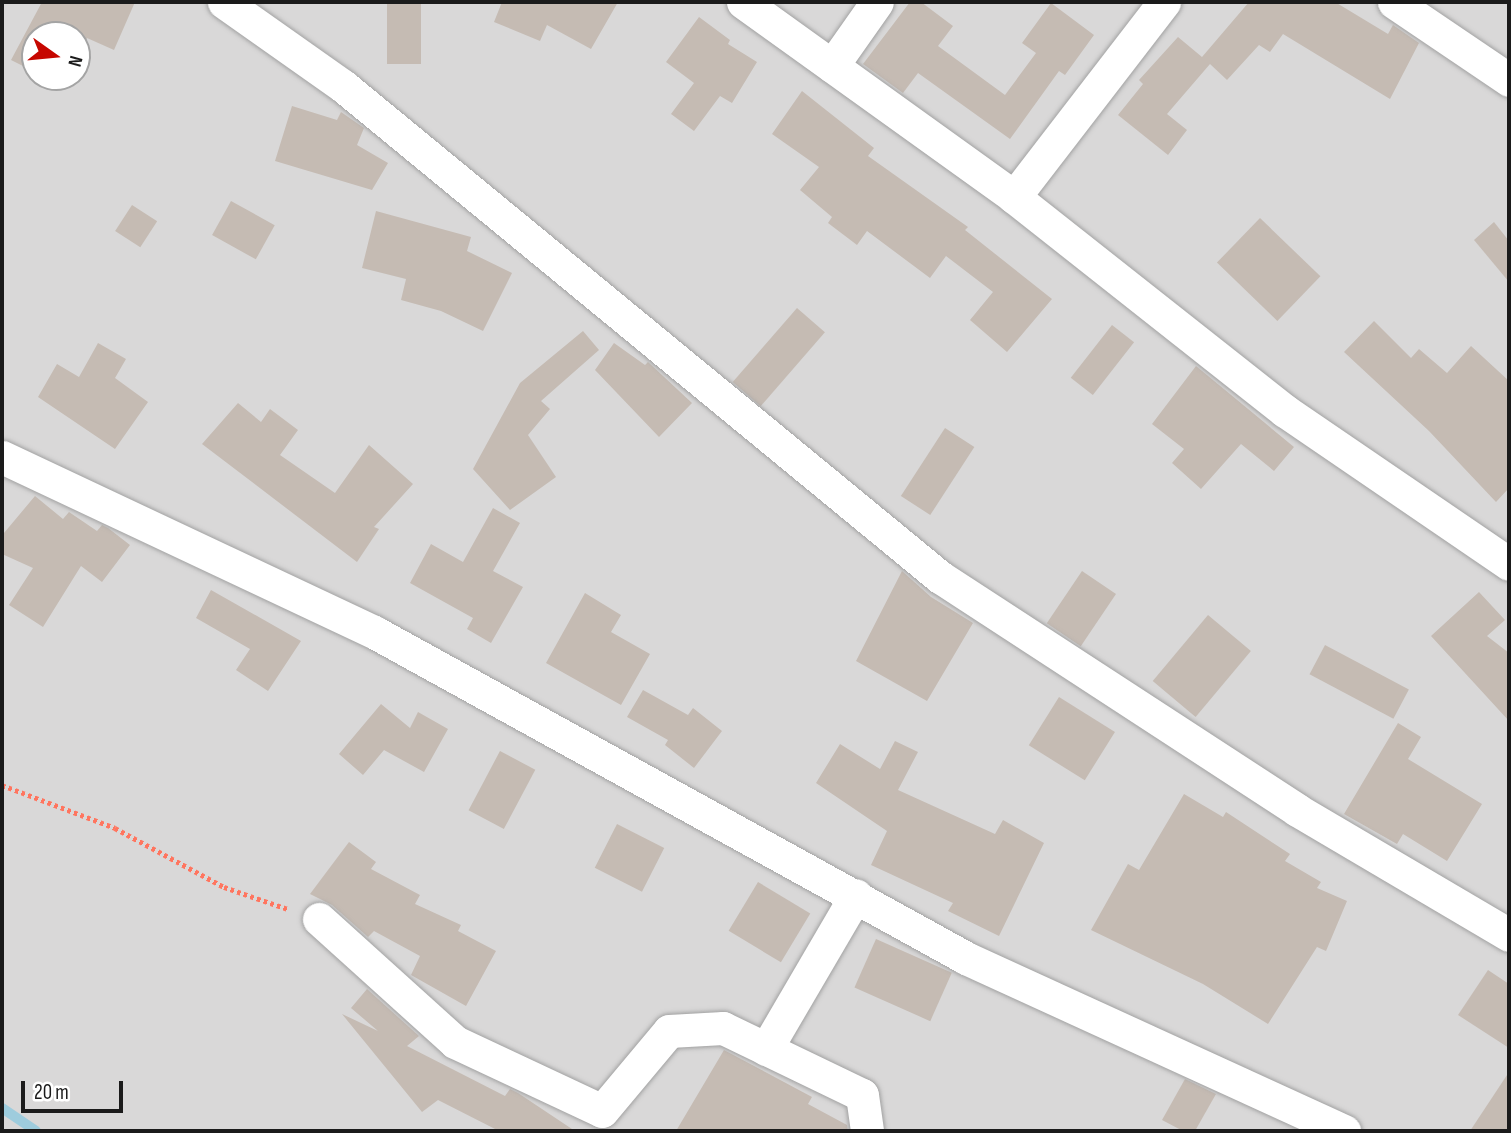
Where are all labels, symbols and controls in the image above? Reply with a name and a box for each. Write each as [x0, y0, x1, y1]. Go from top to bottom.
north arrow [21, 21, 91, 91]
text: N [62, 53, 87, 69]
scale bar [24, 1066, 126, 1110]
text: 20 m [34, 1080, 69, 1105]

